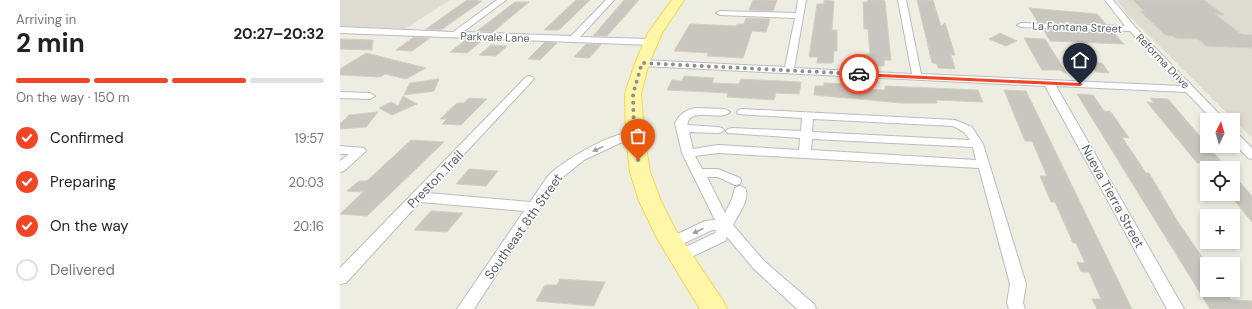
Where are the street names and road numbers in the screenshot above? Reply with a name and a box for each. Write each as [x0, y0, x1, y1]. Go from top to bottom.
street label: La Fontana Street [1032, 18, 1122, 36]
street label: Parkvale Lane [460, 29, 530, 45]
street label: Reforma Drive [1133, 30, 1193, 92]
street label: Nueva Tierra Street [1077, 142, 1148, 251]
street label: Preston Trail [404, 147, 467, 212]
street label: Southeast 8th Street [481, 170, 566, 282]

